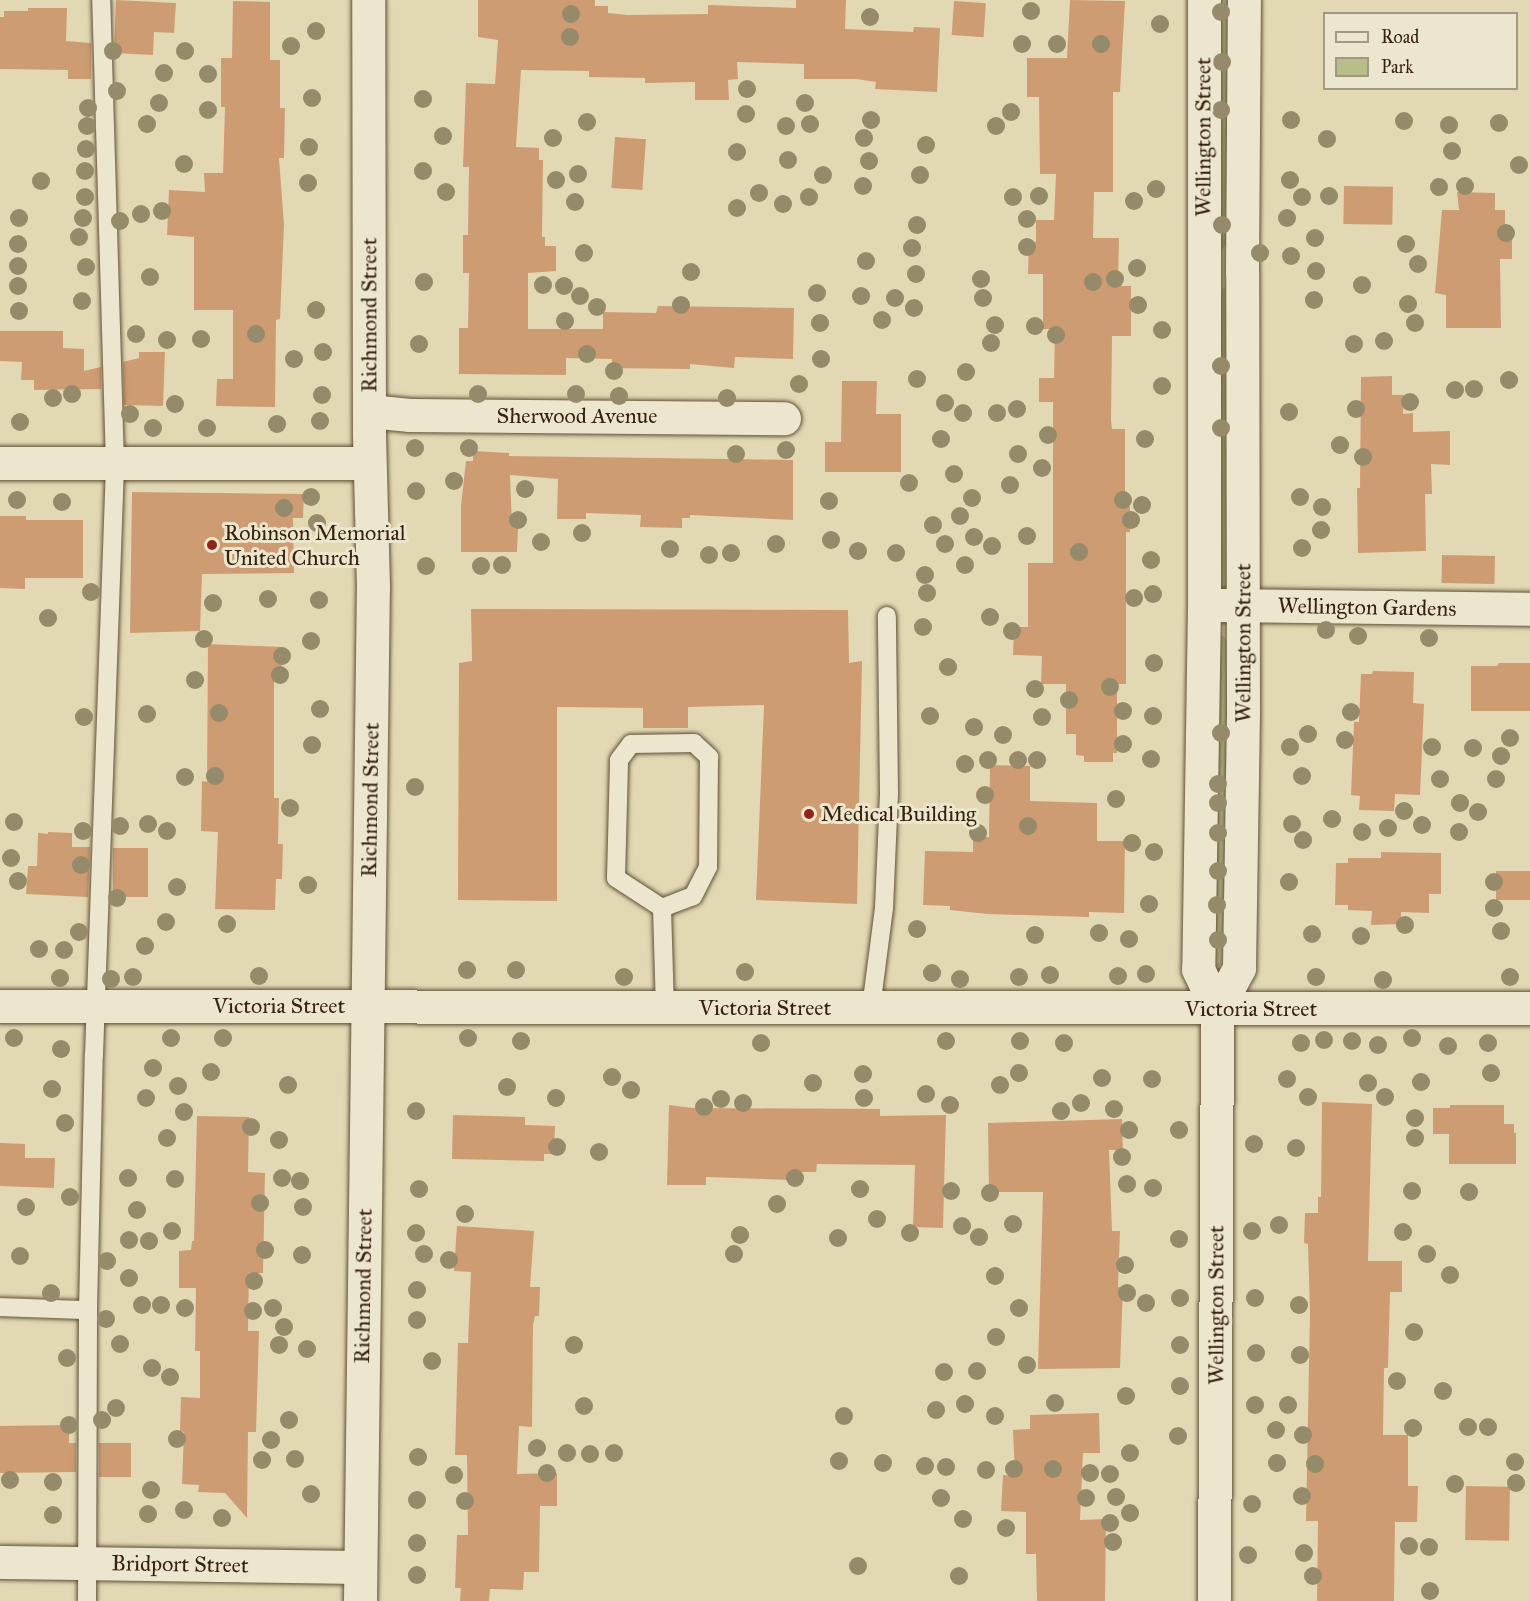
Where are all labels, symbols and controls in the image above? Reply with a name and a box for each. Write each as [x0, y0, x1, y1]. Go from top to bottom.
legend [1323, 12, 1518, 90]
text: Road [1381, 26, 1419, 48]
text: Park [1381, 56, 1414, 78]
street label: Wellington Street [1190, 57, 1216, 217]
street label: Richmond Street [356, 238, 382, 392]
street label: Sherwood Avenue [497, 403, 657, 429]
place label: Robinson Memorial United Church [224, 519, 406, 570]
marker: Robinson Memorial United Church [205, 538, 219, 552]
street label: Wellington Street [1230, 563, 1256, 723]
street label: Wellington Gardens [1277, 592, 1457, 622]
street label: Richmond Street [355, 722, 385, 878]
place label: Medical Building [821, 801, 976, 827]
marker: Medical Building [802, 807, 816, 821]
street label: Victoria Street [213, 993, 345, 1019]
street label: Victoria Street [699, 995, 831, 1021]
street label: Victoria Street [1185, 996, 1317, 1022]
street label: Richmond Street [348, 1208, 378, 1364]
street label: Wellington Street [1203, 1225, 1229, 1385]
street label: Bridport Street [111, 1550, 249, 1578]

